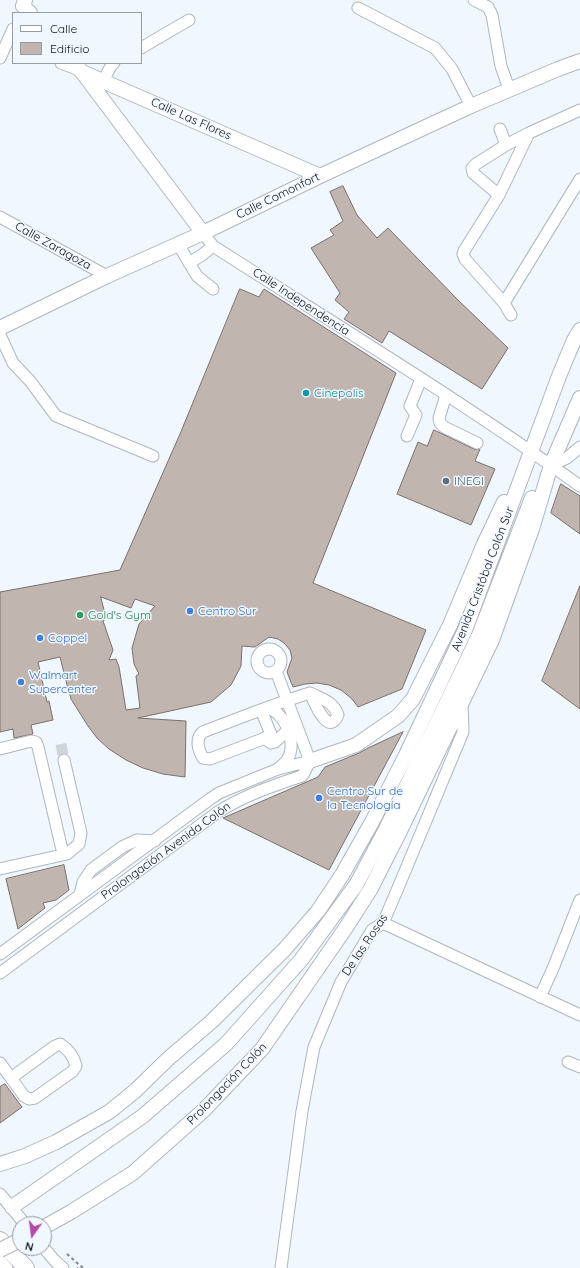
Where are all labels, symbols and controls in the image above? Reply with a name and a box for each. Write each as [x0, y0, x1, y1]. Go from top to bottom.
legend [12, 12, 142, 64]
text: Calle [50, 21, 77, 36]
text: Edificio [50, 41, 90, 56]
street label: Calle Las Flores [149, 95, 233, 143]
street label: Calle Comonfort [234, 170, 322, 222]
street label: Calle Zaragoza [12, 219, 94, 273]
street label: Calle Independencia [250, 265, 352, 339]
place label: Cinepolis [314, 386, 364, 400]
marker: Cinepolis [301, 388, 311, 398]
place label: INEGI [454, 474, 484, 488]
marker: INEGI [441, 476, 451, 486]
street label: Avenida Cristóbal Colón Sur [449, 505, 517, 653]
place label: Centro Sur [198, 604, 257, 618]
marker: Centro Sur [185, 606, 195, 616]
place label: Gold's Gym [88, 608, 151, 622]
marker: Gold's Gym [75, 610, 85, 620]
place label: Coppel [48, 631, 87, 645]
marker: Coppel [35, 633, 45, 643]
place label: Walmart Supercenter [29, 668, 96, 696]
marker: Walmart Supercenter [16, 677, 26, 687]
place label: Centro Sur de la Tecnología [327, 784, 403, 812]
marker: Centro Sur de la Tecnología [314, 793, 324, 803]
street label: Prolongación Avenida Colón [99, 799, 233, 903]
street label: De las Rosas [339, 911, 391, 979]
street label: Prolongación Colón [184, 1040, 270, 1128]
north arrow [12, 1216, 52, 1256]
text: N [24, 1239, 35, 1254]

